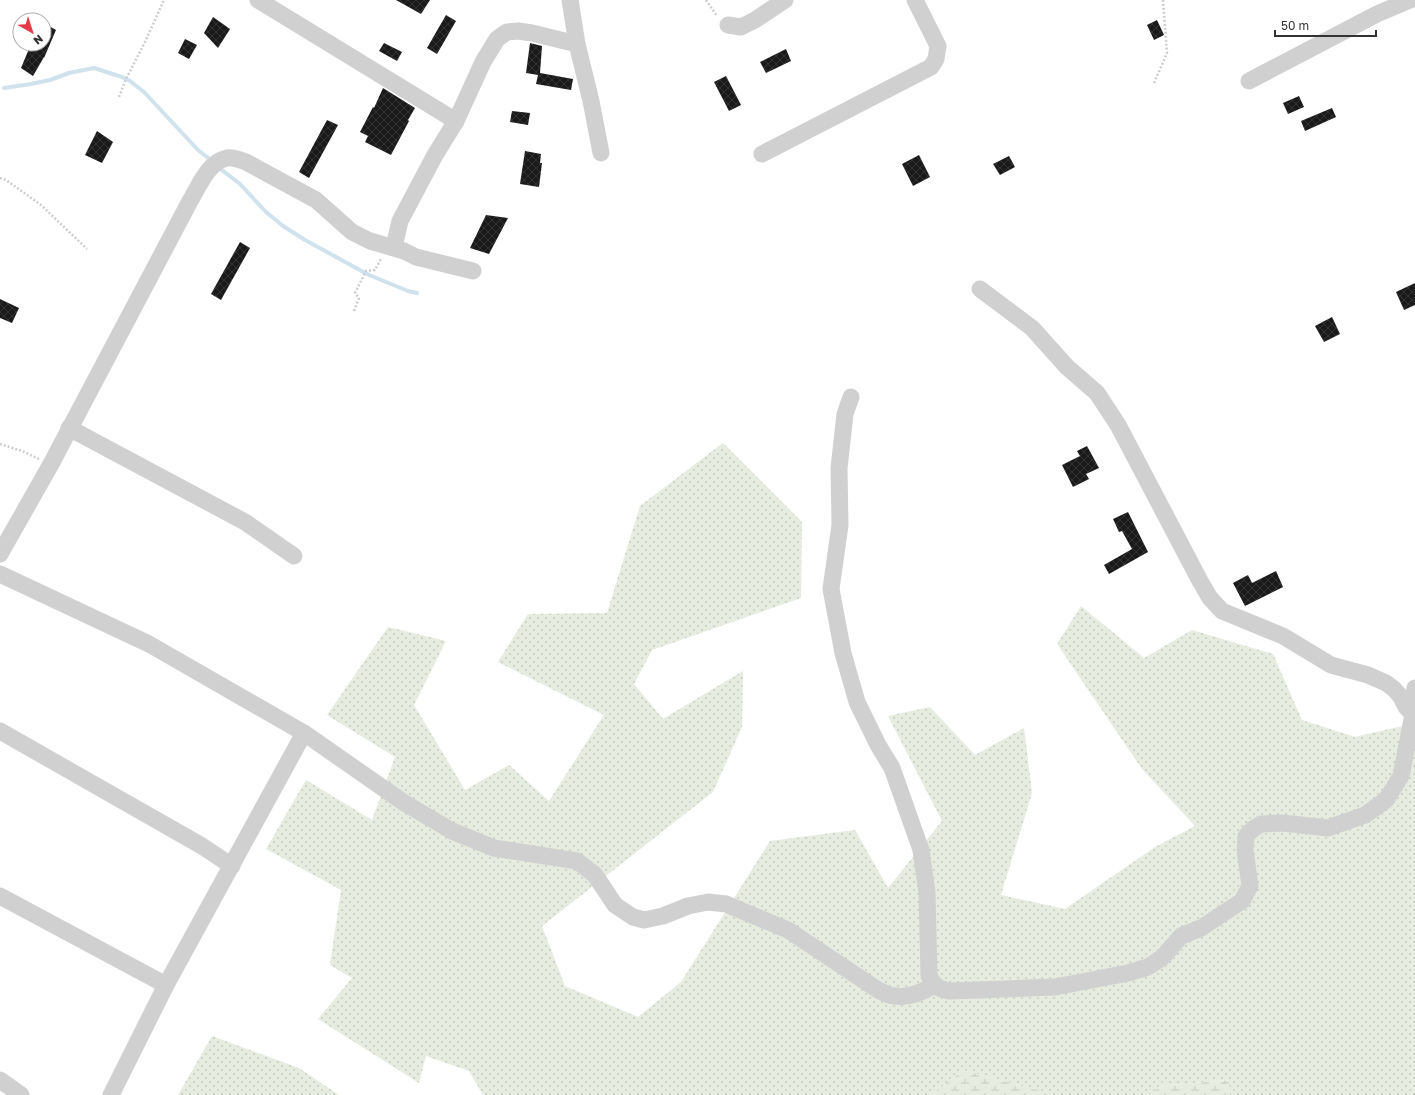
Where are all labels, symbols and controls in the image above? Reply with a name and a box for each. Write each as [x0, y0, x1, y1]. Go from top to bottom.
north arrow [12, 12, 52, 52]
scale bar [1275, 12, 1376, 38]
text: 50 m [1281, 18, 1309, 33]
text: N [31, 32, 46, 48]

